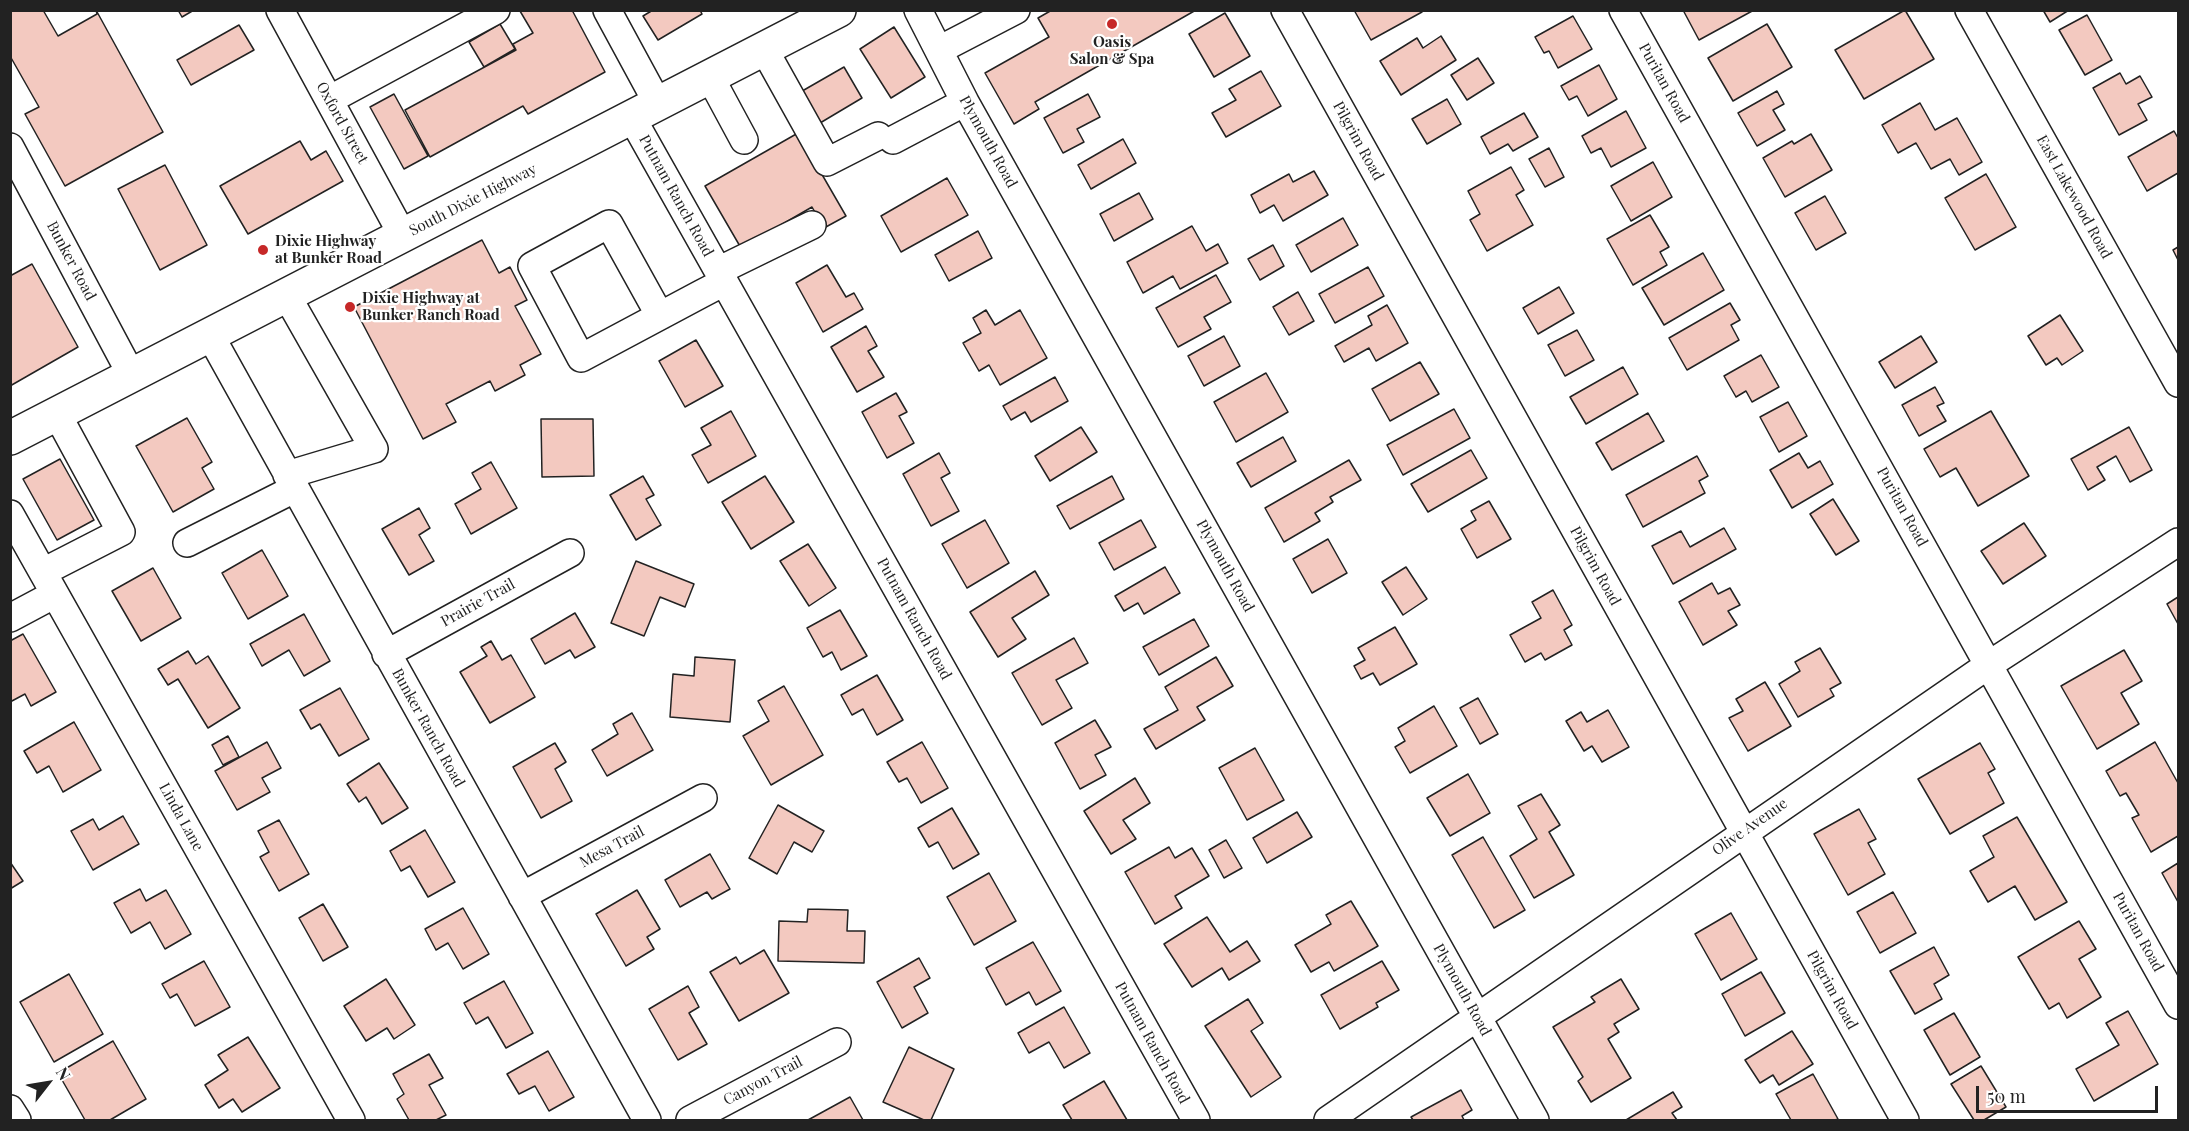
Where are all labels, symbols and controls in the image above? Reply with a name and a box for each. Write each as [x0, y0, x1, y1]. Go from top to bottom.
marker: Oasis Salon & Spa [1105, 17, 1119, 31]
place label: Oasis Salon & Spa [1070, 33, 1154, 68]
street label: Puritan Road [1635, 40, 1693, 126]
street label: Oxford Street [312, 79, 372, 167]
street label: Plymouth Road [955, 93, 1021, 191]
street label: Pilgrim Road [1329, 98, 1387, 184]
street label: Putnam Ranch Road [635, 132, 717, 260]
street label: East Lakewood Road [2033, 132, 2115, 262]
street label: South Dixie Highway [406, 160, 540, 240]
street label: Bunker Road [43, 218, 99, 304]
place label: Dixie Highway at Bunker Road [275, 232, 382, 267]
marker: Dixie Highway at Bunker Road [256, 243, 270, 257]
place label: Dixie Highway at Bunker Ranch Road [362, 289, 500, 324]
marker: Dixie Highway at Bunker Ranch Road [343, 300, 357, 314]
street label: Puritan Road [1873, 464, 1931, 550]
street label: Plymouth Road [1192, 517, 1258, 615]
street label: Pilgrim Road [1566, 523, 1624, 609]
street label: Putnam Ranch Road [873, 555, 955, 683]
street label: Prairie Trail [438, 575, 518, 631]
street label: Bunker Ranch Road [388, 665, 468, 791]
street label: Linda Lane [155, 780, 207, 854]
street label: Olive Avenue [1709, 794, 1791, 860]
street label: Mesa Trail [577, 823, 647, 871]
street label: Puritan Road [2109, 889, 2167, 975]
street label: Plymouth Road [1429, 941, 1495, 1039]
street label: Pilgrim Road [1803, 947, 1861, 1033]
street label: Putnam Ranch Road [1111, 979, 1193, 1107]
north arrow [18, 1053, 78, 1113]
street label: Canyon Trail [720, 1053, 806, 1109]
text: N [52, 1063, 76, 1084]
scale bar [1979, 1074, 2160, 1112]
text: 50 m [1987, 1084, 2026, 1108]

